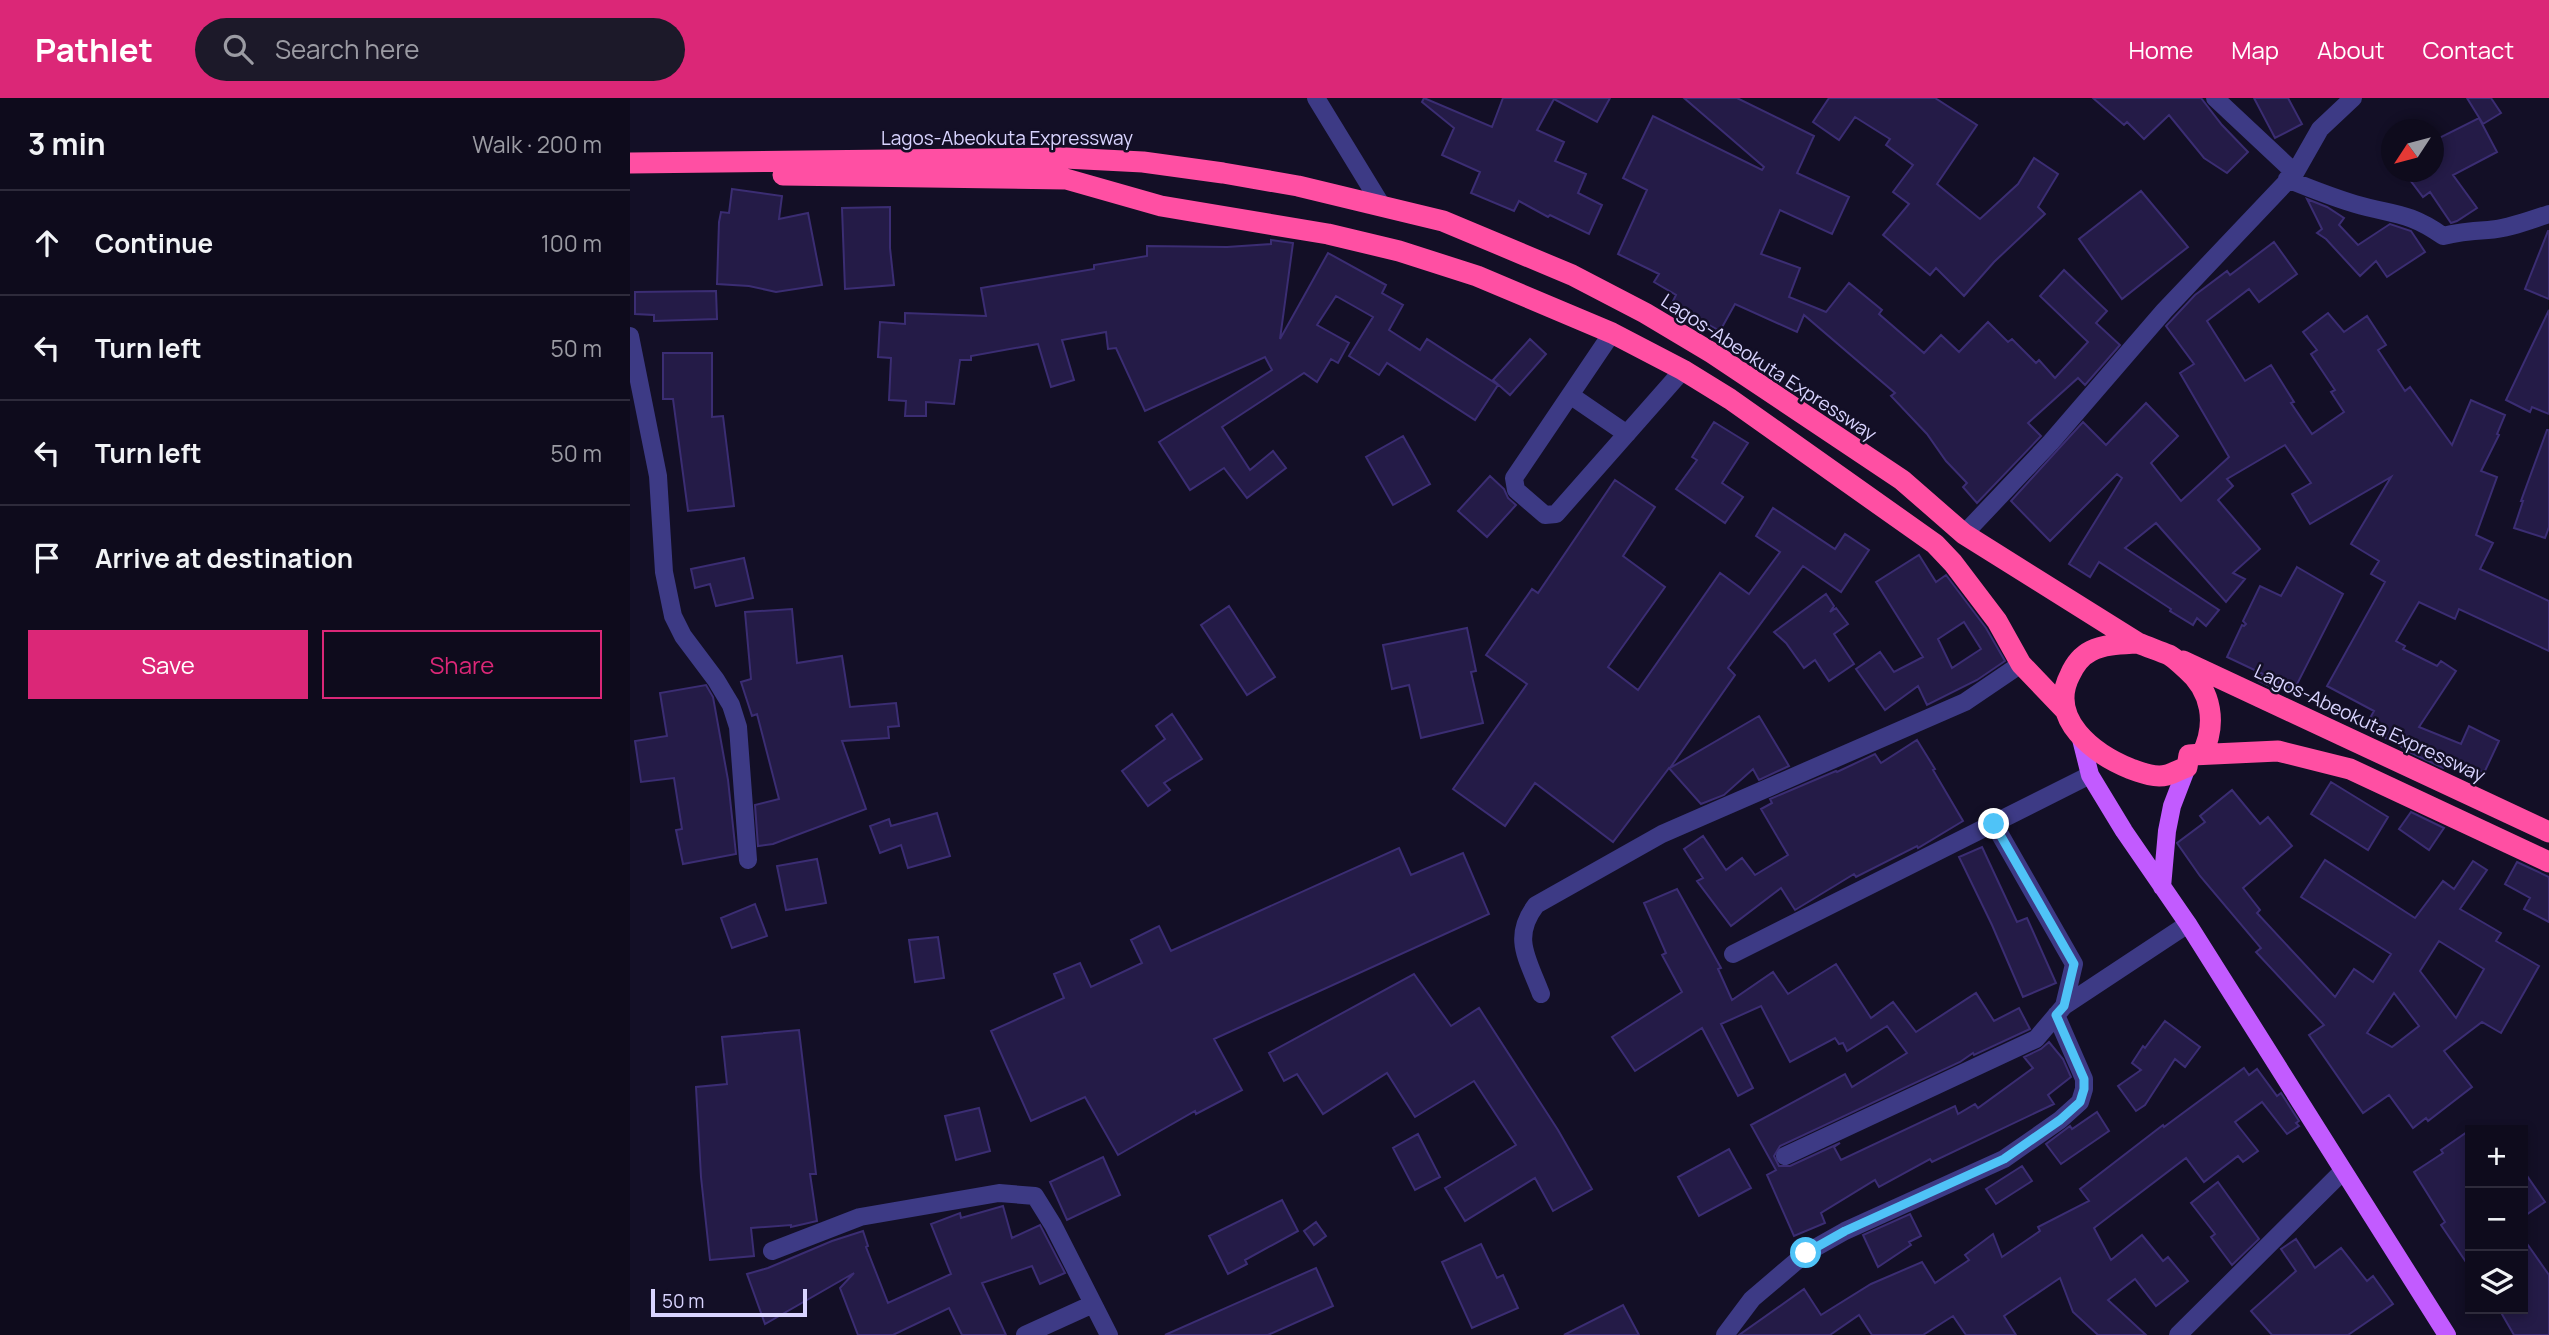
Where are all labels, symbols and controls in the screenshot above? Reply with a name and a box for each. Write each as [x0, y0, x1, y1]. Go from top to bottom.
search box [195, 18, 685, 81]
text: Pathlet [35, 27, 153, 72]
icon: search [219, 30, 257, 68]
text: Search here [275, 31, 420, 67]
text: Home [2128, 33, 2193, 66]
text: Map [2231, 33, 2279, 66]
text: About [2317, 33, 2385, 66]
text: Contact [2423, 33, 2514, 66]
north arrow [2381, 119, 2444, 182]
text: 3 min [28, 123, 106, 164]
street label: Lagos-Abeokuta Expressway [881, 125, 1133, 151]
text: Walk · 200 m [472, 128, 602, 160]
icon: ahead [28, 224, 66, 262]
text: Continue [95, 225, 213, 261]
text: 100 m [541, 227, 602, 259]
street label: Lagos-Abeokuta Expressway [1656, 287, 1882, 447]
icon: left [28, 329, 66, 367]
text: Turn left [95, 330, 202, 366]
text: 50 m [551, 332, 602, 364]
icon: left [28, 434, 66, 472]
text: Turn left [95, 435, 202, 471]
text: 50 m [551, 437, 602, 469]
icon: arrive [28, 539, 66, 577]
text: Arrive at destination [95, 540, 353, 576]
button: Save [28, 630, 308, 699]
button: Share [322, 630, 602, 699]
street label: Lagos-Abeokuta Expressway [2250, 658, 2490, 788]
route end [1978, 808, 2009, 839]
map controls [2465, 1125, 2528, 1314]
button: + [2465, 1125, 2528, 1188]
button: − [2465, 1188, 2528, 1251]
route start [1790, 1237, 1821, 1268]
button: layers [2465, 1251, 2528, 1314]
scale bar [651, 1286, 807, 1318]
text: 50 m [662, 1288, 704, 1314]

